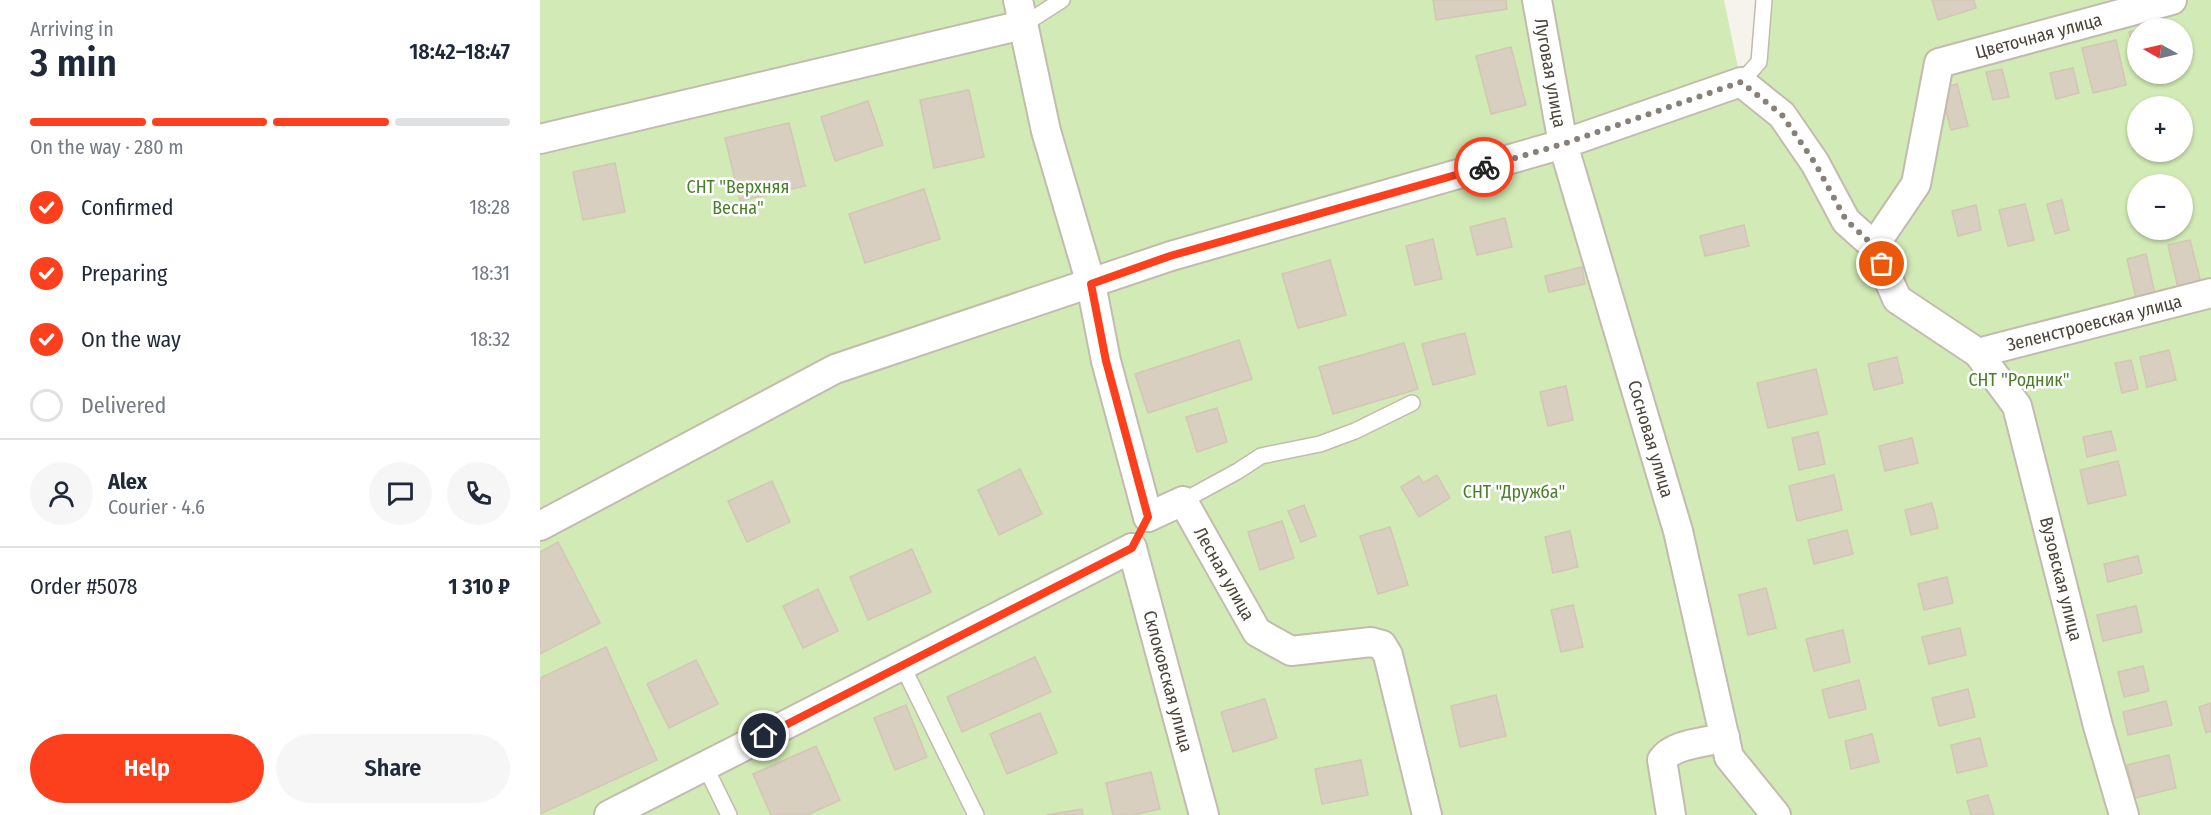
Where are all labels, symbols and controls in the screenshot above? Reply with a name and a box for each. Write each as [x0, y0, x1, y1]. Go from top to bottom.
street label: Цветочная улица [1973, 8, 2105, 64]
street label: Луговая улица [1529, 16, 1571, 129]
text: Arriving in [30, 17, 114, 41]
north arrow [2127, 18, 2193, 84]
map controls [2127, 18, 2193, 240]
text: 18:42–18:47 [409, 38, 510, 65]
text: 3 min [30, 40, 117, 86]
button: + [2127, 96, 2193, 162]
text: On the way · 280 m [30, 135, 184, 159]
courier [1454, 137, 1514, 197]
icon: bike [1468, 151, 1501, 184]
button: − [2127, 174, 2193, 240]
park label: СНТ "Верхняя Весна" [687, 176, 789, 219]
icon: check [30, 191, 63, 224]
text: Confirmed [81, 194, 174, 221]
text: 18:28 [469, 195, 510, 219]
pin [1856, 238, 1907, 289]
icon: bag [1865, 247, 1898, 280]
icon: check [30, 257, 63, 290]
text: Preparing [81, 260, 167, 287]
text: 18:31 [471, 261, 510, 285]
street label: Зеленстроевская улица [2004, 290, 2184, 356]
icon: check [30, 323, 63, 356]
text: On the way [81, 326, 181, 353]
text: 18:32 [470, 327, 510, 351]
park label: СНТ "Родник" [1968, 369, 2070, 391]
street label: Сосновая улица [1623, 378, 1678, 500]
text: Delivered [81, 392, 166, 419]
button: person [30, 462, 93, 525]
button: chat [369, 462, 432, 525]
button: phone [447, 462, 510, 525]
text: Alex [108, 468, 147, 495]
park label: СНТ "Дружба" [1463, 481, 1565, 503]
text: Courier · 4.6 [108, 495, 205, 519]
street label: Вузовская улица [2035, 515, 2087, 643]
street label: Лесная улица [1189, 523, 1259, 625]
text: Order #5078 [30, 573, 137, 600]
text: 1 310 ₽ [448, 573, 510, 600]
street label: Склоковская улица [1138, 608, 1198, 755]
pin [738, 710, 789, 761]
icon: home [747, 719, 780, 752]
button: Help [30, 734, 264, 803]
button: Share [276, 734, 510, 803]

